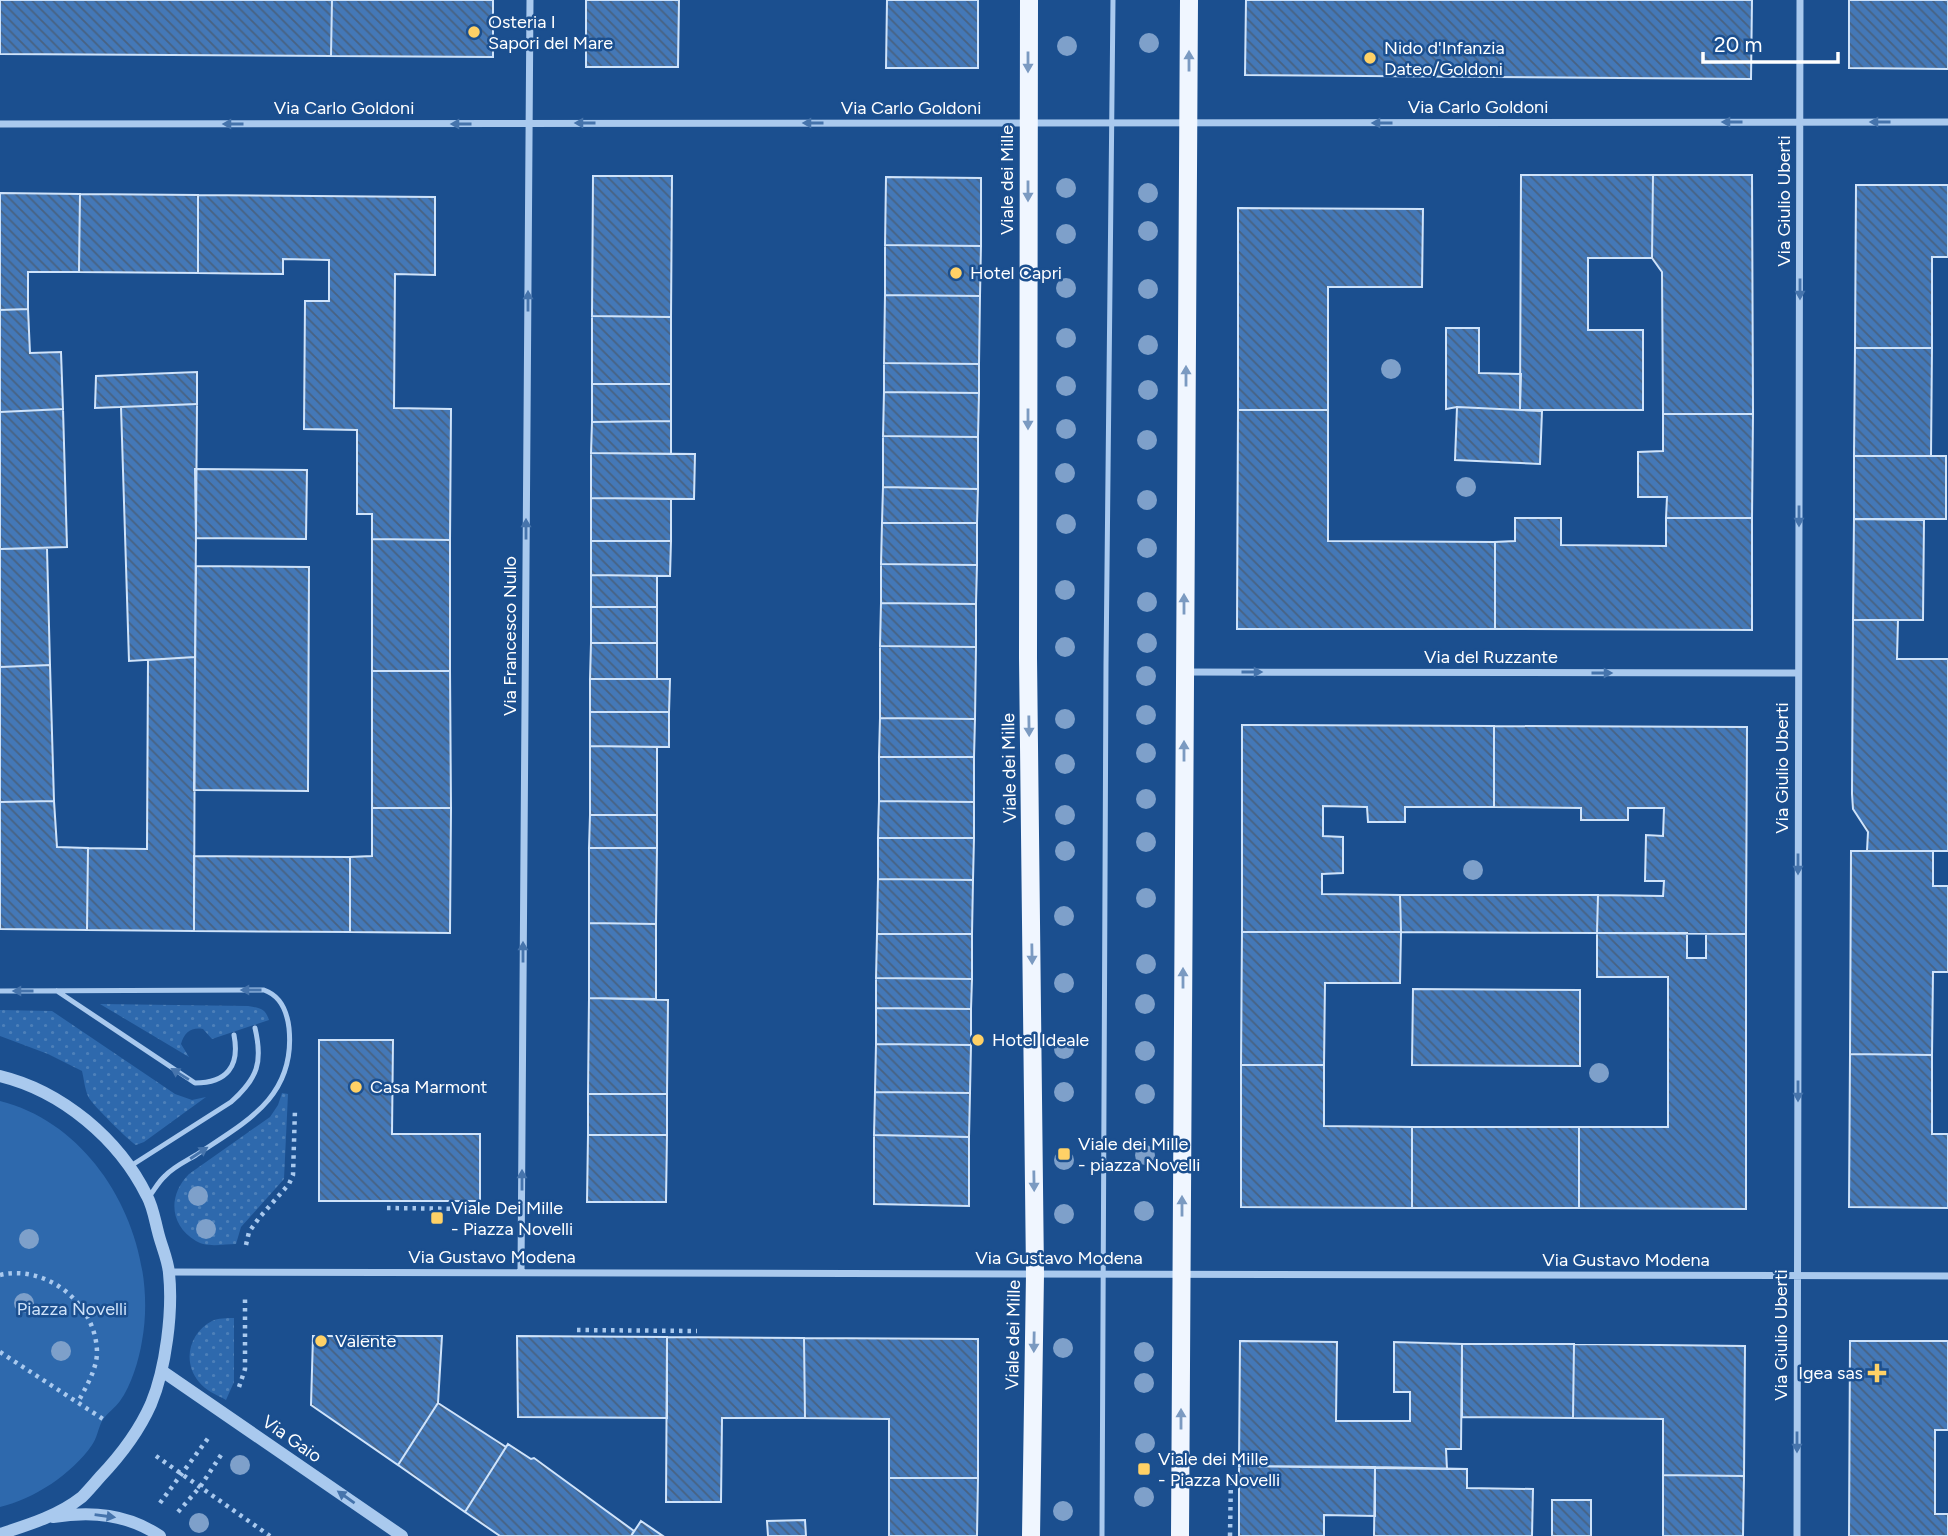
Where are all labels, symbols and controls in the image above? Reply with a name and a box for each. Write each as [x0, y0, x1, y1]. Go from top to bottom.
place label: Osteria I Sapori del Mare [488, 11, 613, 54]
scale bar [1703, 21, 1838, 65]
marker: Osteria I Sapori del Mare [466, 24, 482, 40]
text: 20 m [1714, 32, 1762, 57]
place label: Nido d'Infanzia Dateo/Goldoni [1384, 37, 1505, 80]
one-way arrow [1183, 50, 1195, 72]
marker: Nido d'Infanzia Dateo/Goldoni [1362, 50, 1378, 66]
one-way arrow [1022, 51, 1034, 73]
street label: Via Carlo Goldoni [1408, 96, 1548, 118]
street label: Via Carlo Goldoni [274, 97, 414, 119]
street label: Via Carlo Goldoni [841, 97, 981, 119]
one-way arrow [1721, 116, 1743, 128]
one-way arrow [1869, 116, 1891, 128]
one-way arrow [574, 117, 596, 129]
one-way arrow [801, 117, 823, 129]
one-way arrow [1371, 117, 1393, 129]
one-way arrow [222, 118, 244, 130]
one-way arrow [450, 118, 472, 130]
street label: Viale dei Mille [996, 125, 1018, 235]
street label: Via Giulio Uberti [1773, 135, 1795, 267]
one-way arrow [1022, 181, 1034, 203]
place label: Hotel Capri [970, 262, 1062, 284]
marker: Hotel Capri [948, 265, 964, 281]
one-way arrow [1794, 278, 1806, 300]
one-way arrow [522, 290, 533, 312]
one-way arrow [1180, 365, 1192, 387]
one-way arrow [1022, 408, 1034, 430]
one-way arrow [1793, 505, 1804, 527]
one-way arrow [520, 517, 532, 539]
street label: Via Francesco Nullo [499, 556, 521, 716]
one-way arrow [1178, 592, 1190, 614]
street label: Via del Ruzzante [1424, 646, 1558, 668]
one-way arrow [1241, 666, 1263, 678]
one-way arrow [1591, 667, 1613, 679]
street label: Via Giulio Uberti [1771, 702, 1793, 834]
street label: Viale dei Mille [997, 713, 1021, 823]
one-way arrow [1023, 715, 1035, 737]
one-way arrow [1178, 740, 1190, 762]
one-way arrow [1792, 853, 1804, 875]
one-way arrow [517, 941, 529, 963]
one-way arrow [1026, 943, 1038, 965]
one-way arrow [1177, 967, 1189, 989]
one-way arrow [239, 984, 261, 996]
one-way arrow [12, 985, 34, 997]
place label: Hotel Ideale [992, 1029, 1089, 1051]
marker: Hotel Ideale [970, 1032, 986, 1048]
one-way arrow [171, 1068, 190, 1081]
place label: Casa Marmont [370, 1076, 487, 1098]
marker: Casa Marmont [348, 1079, 364, 1095]
one-way arrow [1792, 1080, 1804, 1102]
place label: Viale dei Mille - piazza Novelli [1078, 1133, 1200, 1176]
marker: Viale dei Mille - piazza Novelli [1056, 1146, 1072, 1162]
one-way arrow [189, 1147, 208, 1160]
one-way arrow [516, 1168, 528, 1190]
one-way arrow [1028, 1170, 1040, 1192]
one-way arrow [1176, 1195, 1188, 1217]
place label: Viale Dei Mille - Piazza Novelli [451, 1197, 573, 1240]
marker: Viale Dei Mille - Piazza Novelli [429, 1210, 445, 1226]
street label: Via Gustavo Modena [408, 1246, 576, 1268]
street label: Via Gustavo Modena [975, 1247, 1143, 1269]
street label: Via Gustavo Modena [1542, 1249, 1710, 1271]
street label: Via Giulio Uberti [1770, 1269, 1792, 1401]
street label: Viale dei Mille [1001, 1280, 1025, 1390]
park label: Piazza Novelli [17, 1298, 127, 1320]
place label: Valente [335, 1330, 397, 1352]
one-way arrow [1028, 1331, 1040, 1353]
marker: Valente [313, 1333, 329, 1349]
place label: Igea sas [1798, 1362, 1863, 1384]
marker: Igea sas [1869, 1365, 1885, 1381]
one-way arrow [1175, 1408, 1187, 1430]
street label: Via Gaio [258, 1411, 326, 1467]
one-way arrow [1791, 1431, 1803, 1453]
place label: Viale dei Mille - Piazza Novelli [1158, 1448, 1280, 1491]
marker: Viale dei Mille - Piazza Novelli [1136, 1461, 1152, 1477]
one-way arrow [337, 1490, 355, 1504]
one-way arrow [94, 1510, 116, 1521]

